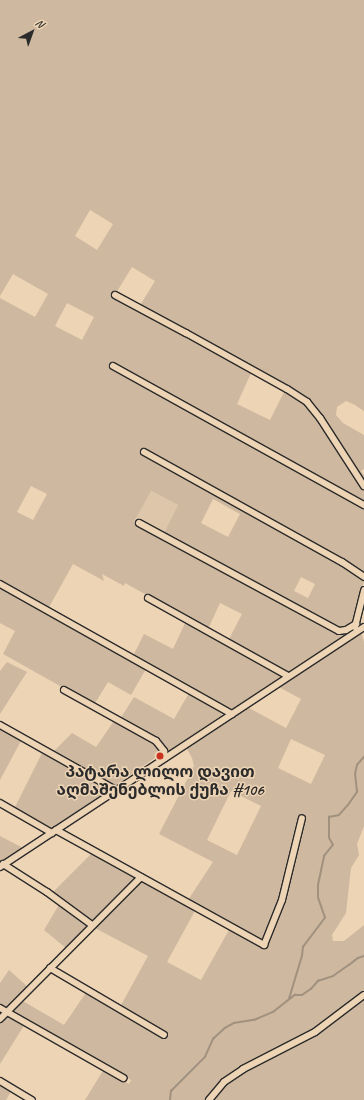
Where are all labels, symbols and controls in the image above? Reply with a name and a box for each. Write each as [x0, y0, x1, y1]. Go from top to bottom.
north arrow [12, 12, 52, 52]
text: N [33, 15, 47, 30]
marker: პატარა ლილო დავით აღმაშენებლის ქუჩა #106 [155, 751, 165, 761]
place label: პატარა ლილო დავით აღმაშენებლის ქუჩა #106 [57, 762, 263, 800]

